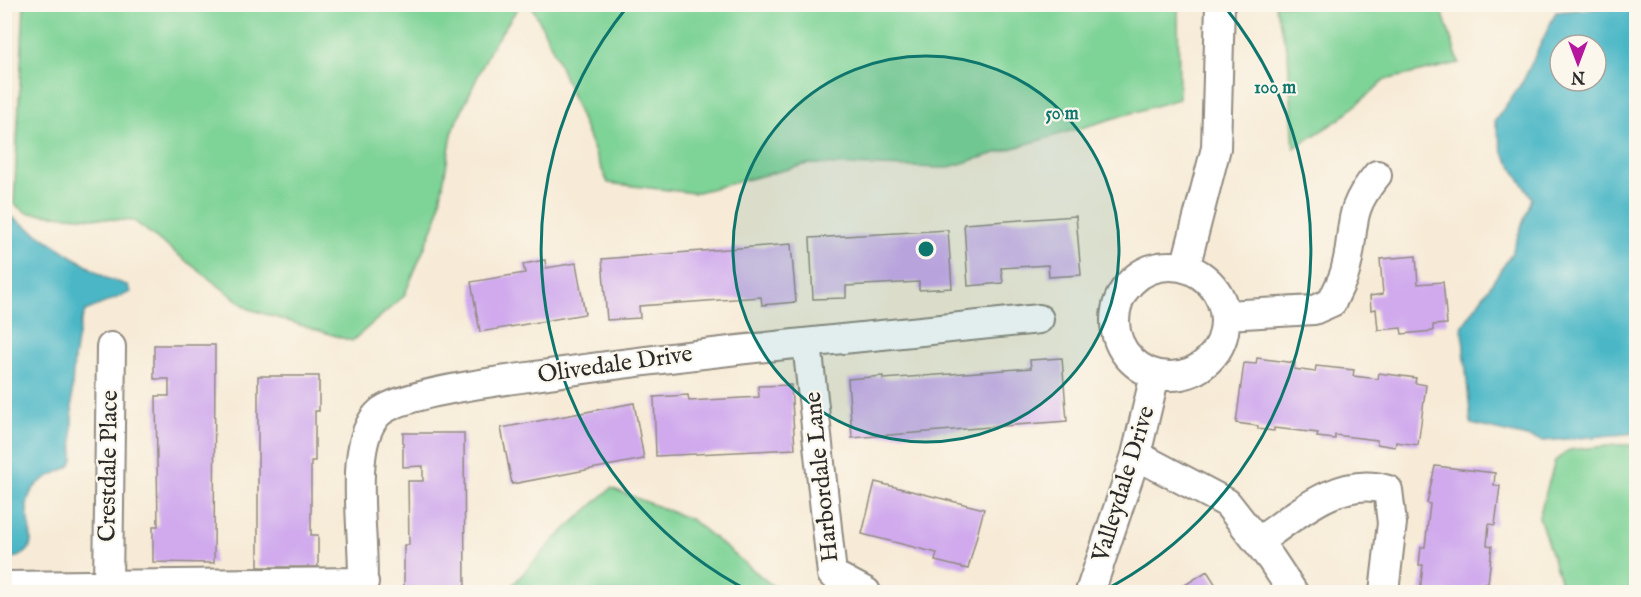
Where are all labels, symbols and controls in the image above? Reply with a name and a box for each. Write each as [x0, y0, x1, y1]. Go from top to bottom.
north arrow [1548, 33, 1608, 93]
text: N [1571, 66, 1586, 86]
text: 100 m [1254, 77, 1296, 100]
text: 50 m [1045, 103, 1079, 126]
centre of rings [916, 239, 936, 259]
street label: Olivedale Drive [536, 339, 694, 391]
street label: Crestdale Place [92, 390, 126, 542]
street label: Harbordale Lane [798, 390, 846, 564]
street label: Valleydale Drive [1085, 402, 1162, 567]

